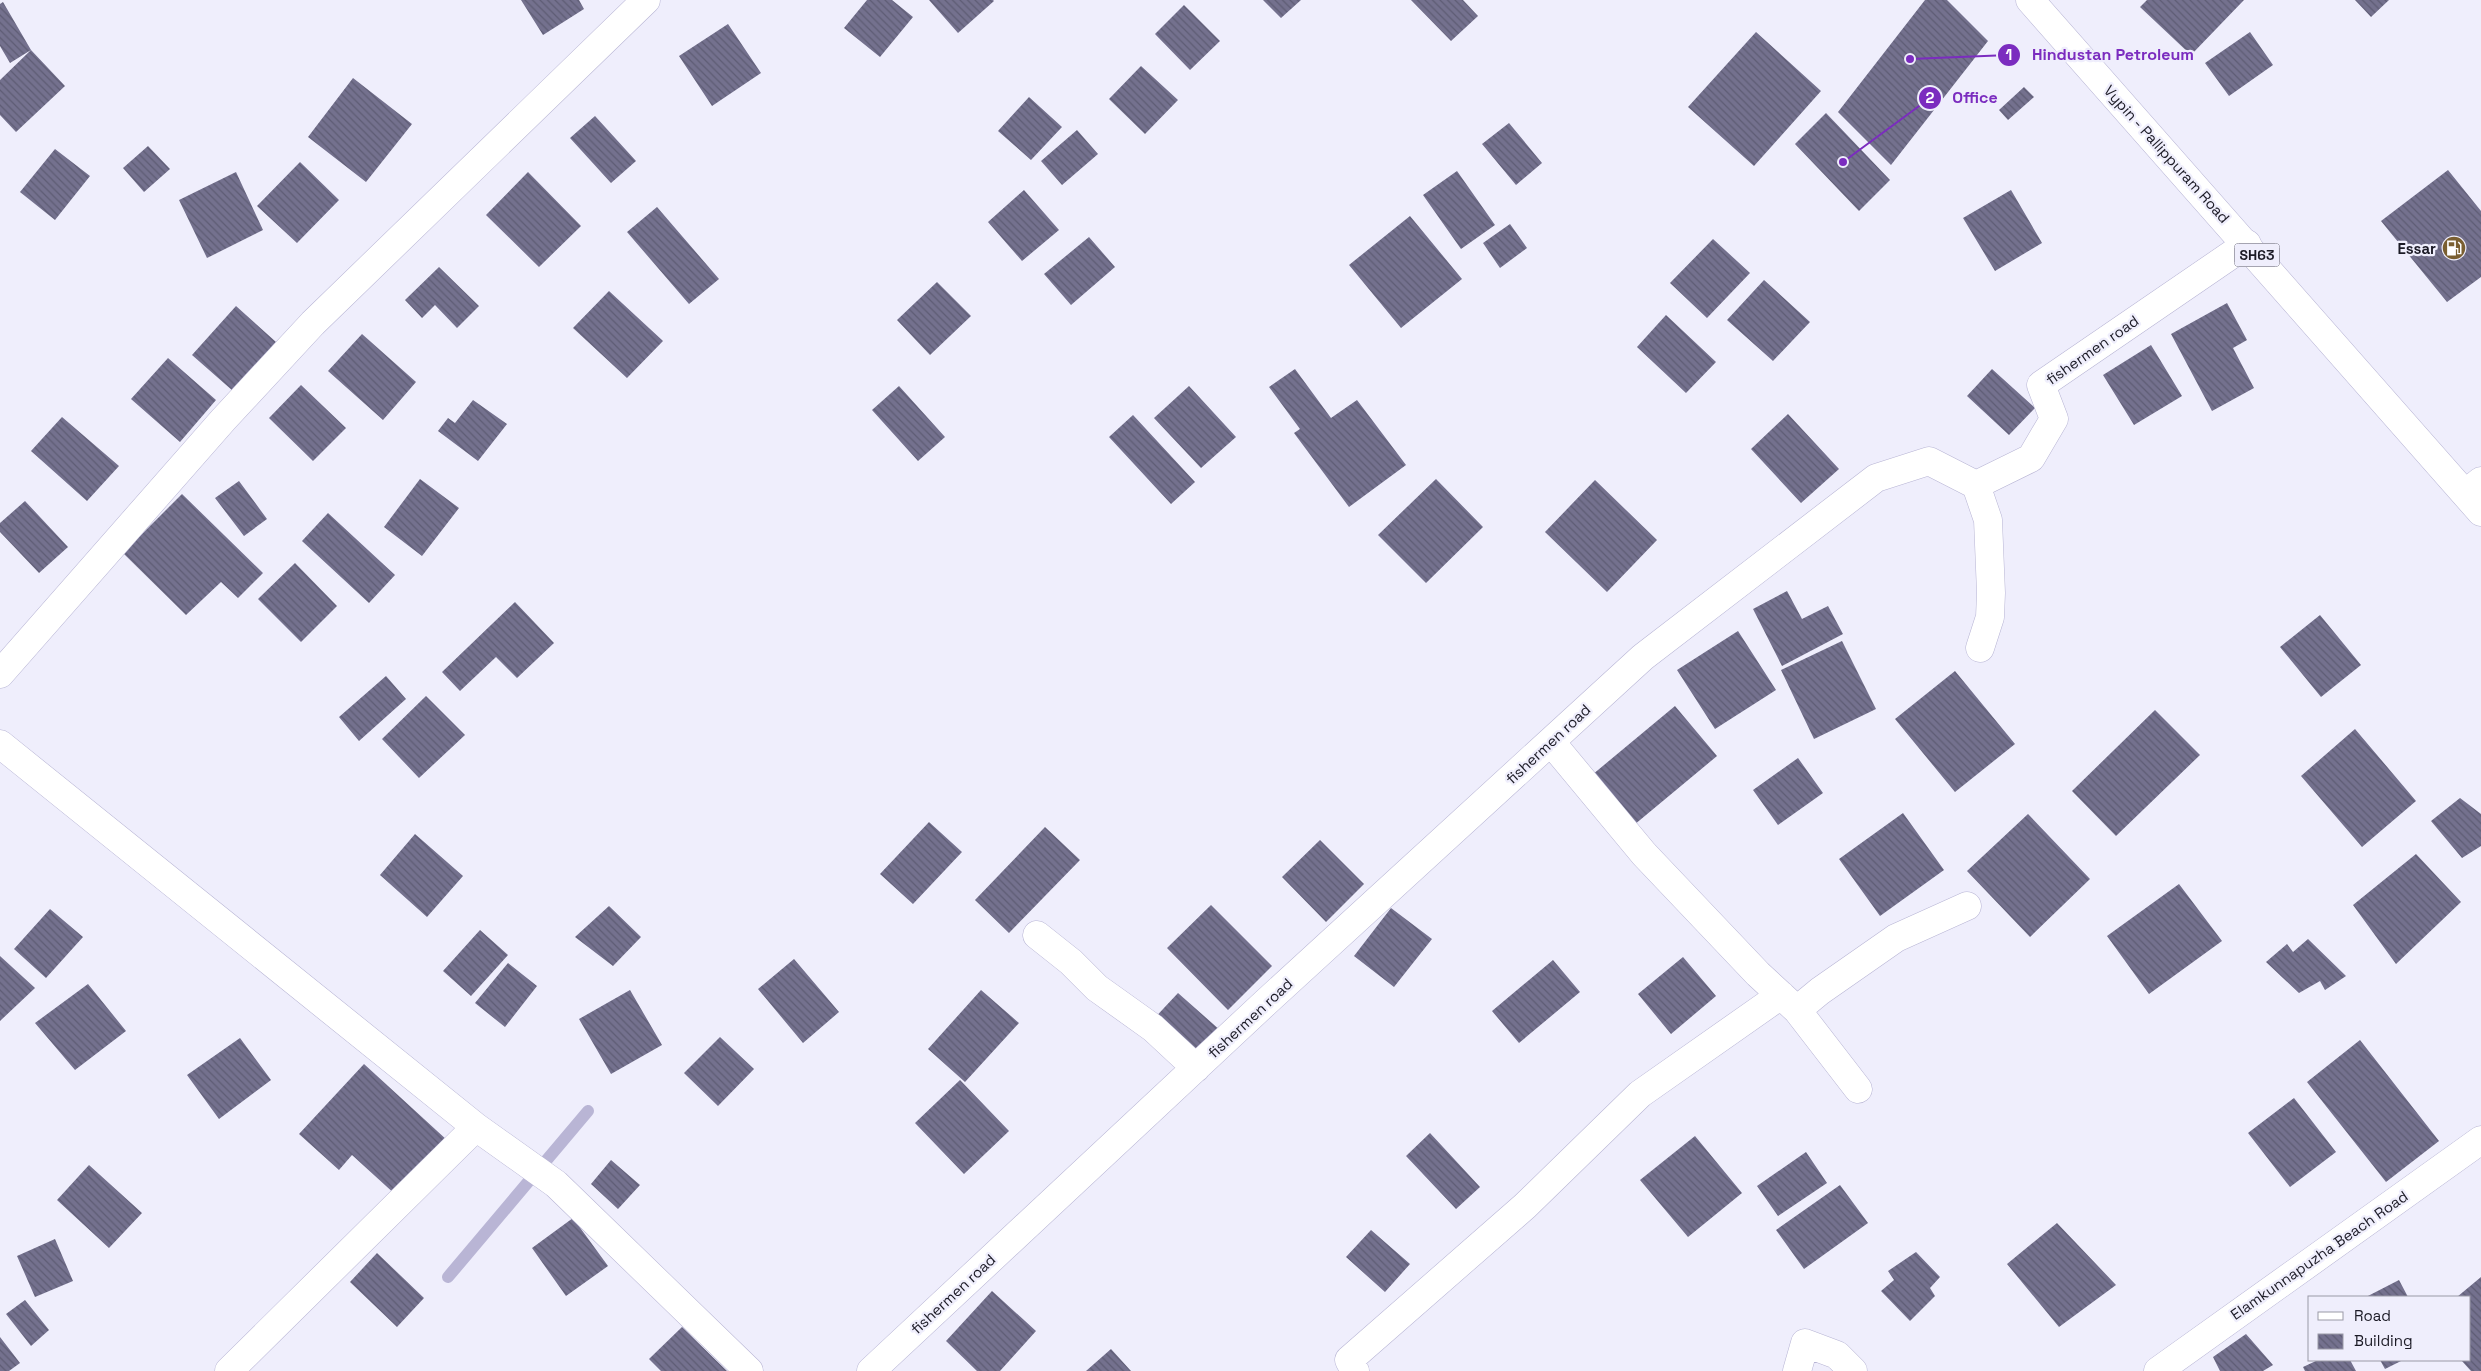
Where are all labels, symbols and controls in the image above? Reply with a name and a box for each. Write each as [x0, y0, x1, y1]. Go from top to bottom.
callout: Hindustan Petroleum [1997, 39, 2204, 70]
text: Hindustan Petroleum [2032, 44, 2194, 65]
text: 1 [2006, 45, 2012, 64]
street label: Vypin - Pallippuram Road [2100, 81, 2234, 227]
callout: Office [1917, 82, 2008, 113]
text: Office [1952, 87, 1998, 108]
text: 2 [1926, 88, 1935, 107]
fuel station icon: Essar [2441, 235, 2467, 261]
place label: Essar [2397, 239, 2436, 258]
road number: SH63 [2234, 244, 2280, 266]
street label: fishermen road [2042, 311, 2142, 389]
street label: fishermen road [1502, 700, 1594, 788]
street label: fishermen road [1204, 974, 1296, 1062]
street label: Elamkunnapuzha Beach Road [2227, 1187, 2411, 1323]
street label: fishermen road [907, 1250, 999, 1338]
legend [2308, 1296, 2471, 1361]
text: Building [2354, 1331, 2413, 1350]

